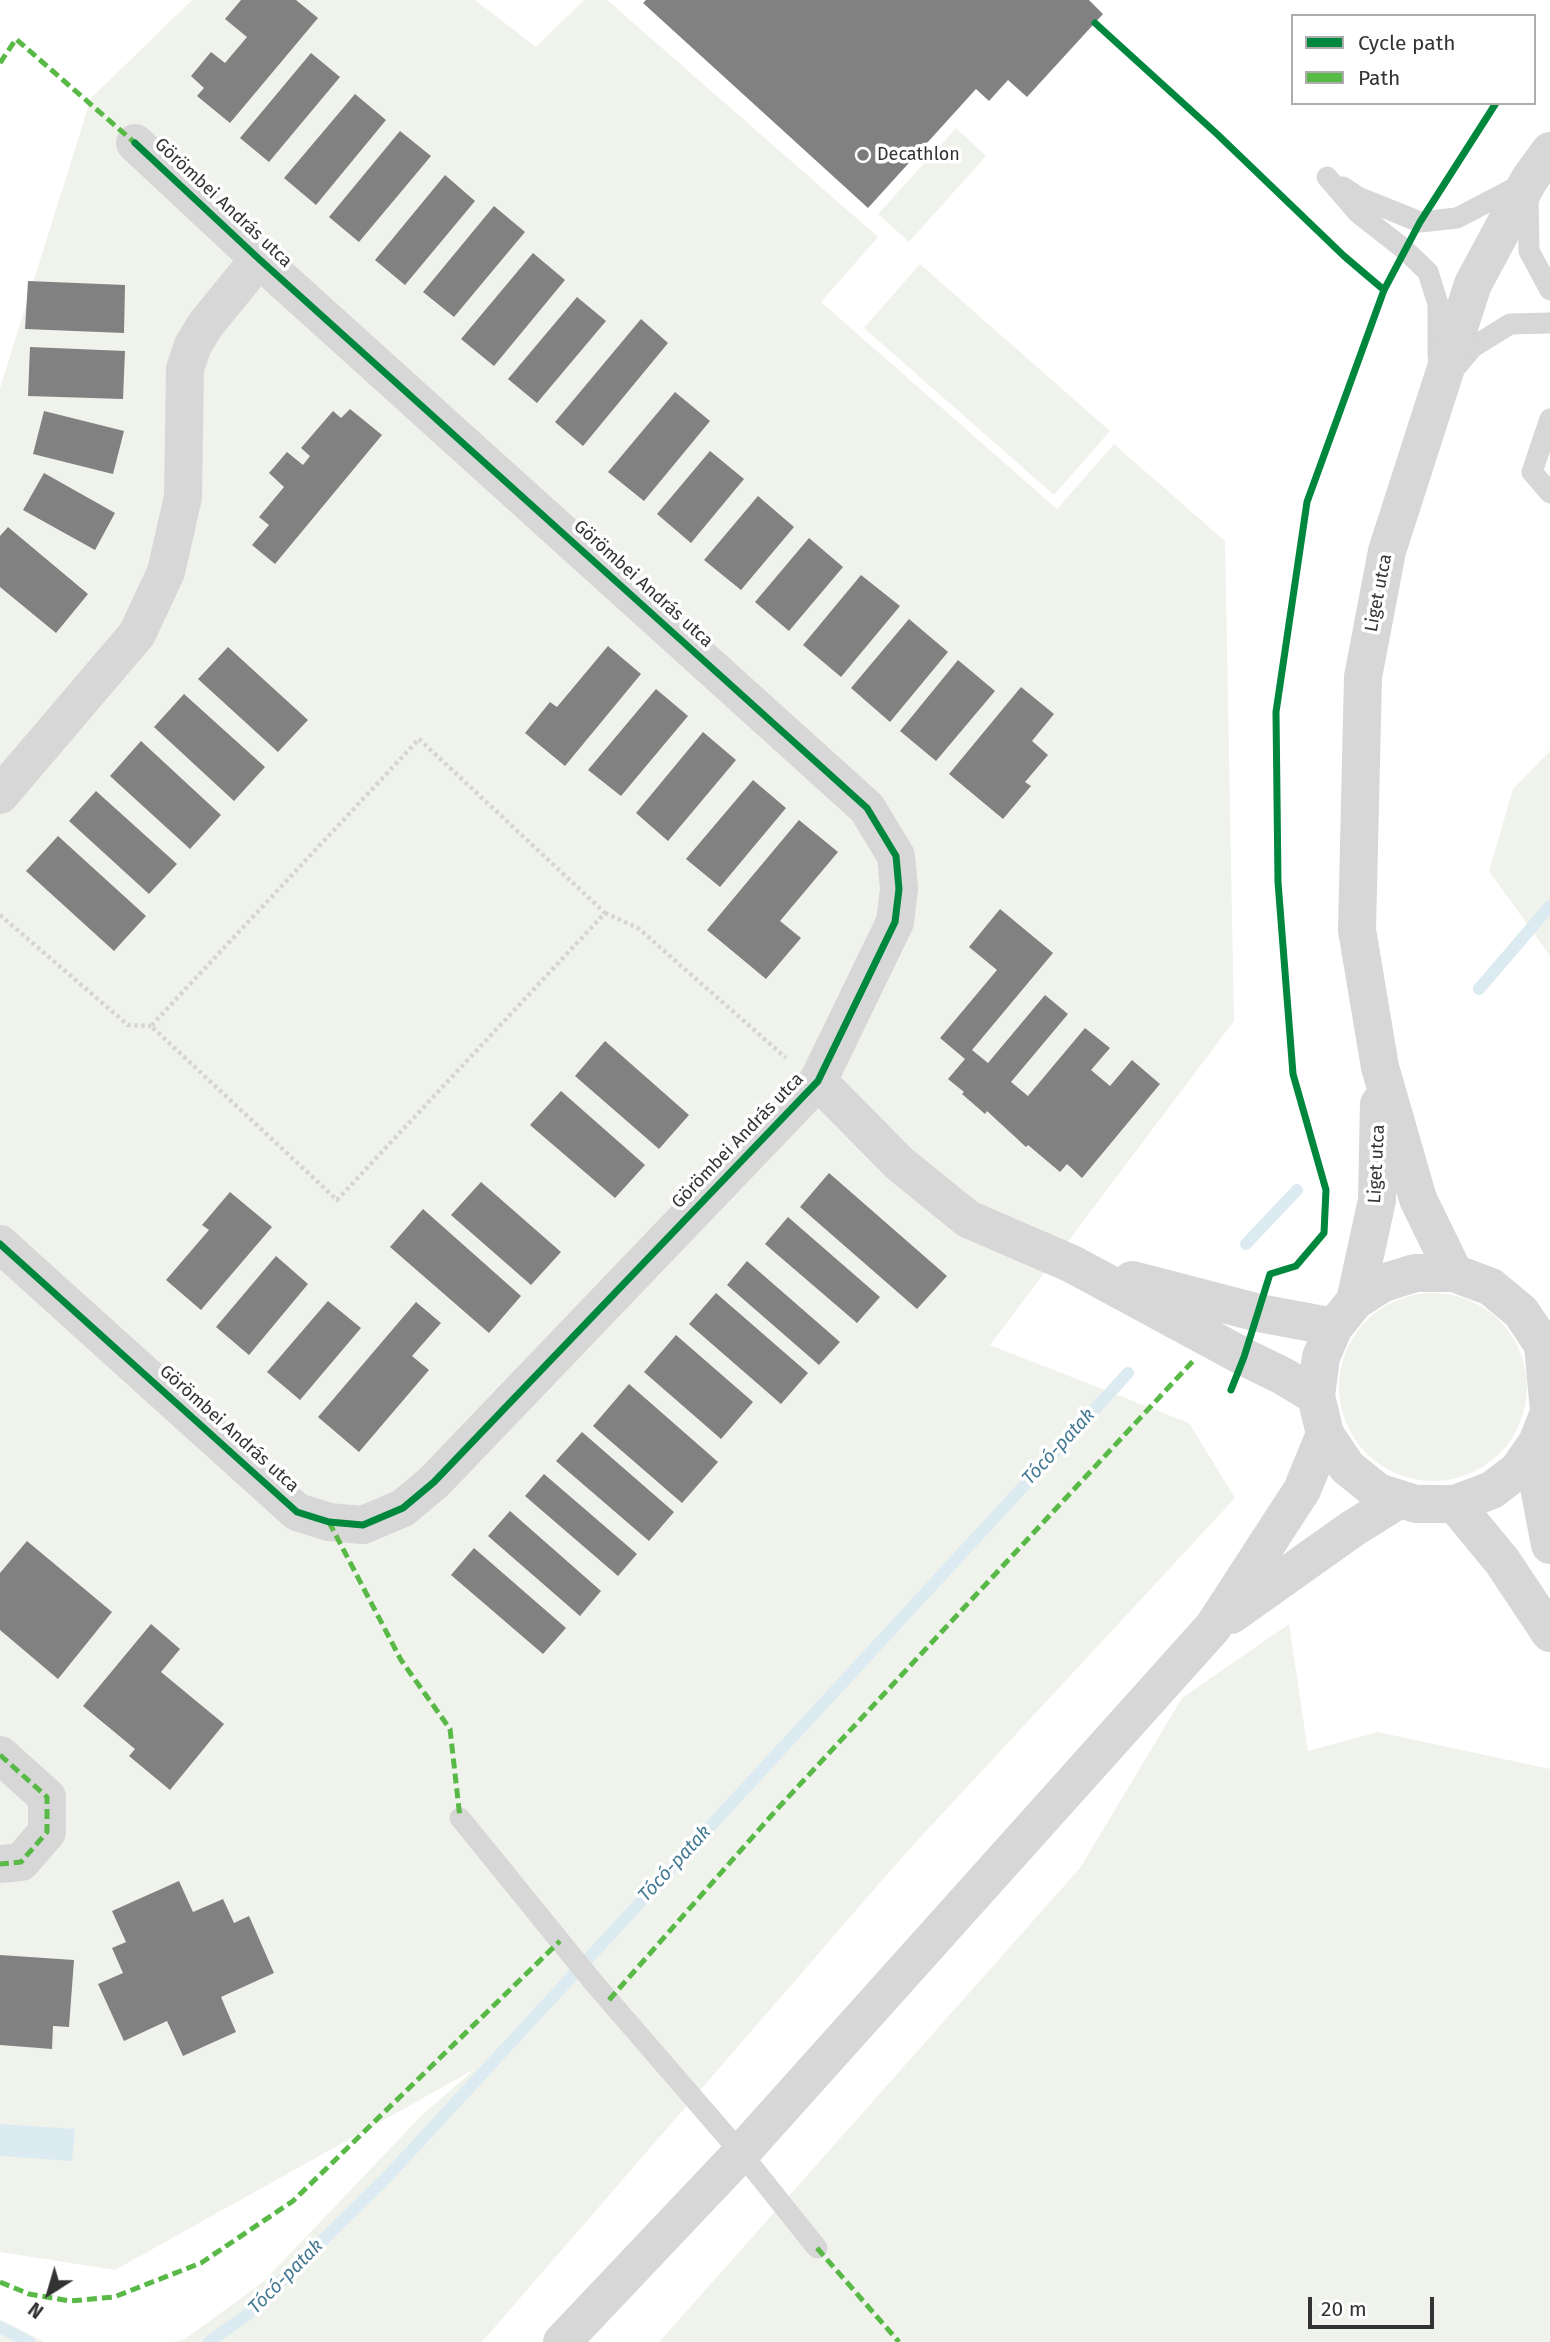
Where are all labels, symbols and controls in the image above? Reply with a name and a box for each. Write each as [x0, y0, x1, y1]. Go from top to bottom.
legend [1291, 14, 1536, 105]
text: Cycle path [1358, 30, 1456, 56]
text: Path [1358, 65, 1400, 91]
street label: Görömbei András utca [150, 134, 296, 272]
place label: Decathlon [877, 144, 960, 166]
marker: Decathlon [855, 147, 871, 163]
street label: Görömbei András utca [569, 516, 717, 652]
street label: Liget utca [1361, 552, 1397, 634]
street label: Görömbei András utca [668, 1069, 808, 1213]
street label: Liget utca [1364, 1124, 1390, 1204]
street label: Görömbei András utca [155, 1361, 303, 1497]
water label: Tócó-patak [1018, 1404, 1100, 1490]
water label: Tócó-patak [634, 1821, 716, 1907]
water label: Tócó-patak [244, 2235, 328, 2319]
north arrow [14, 2258, 84, 2328]
scale bar [1312, 2282, 1438, 2326]
text: 20 m [1321, 2296, 1367, 2322]
text: N [24, 2297, 48, 2323]

